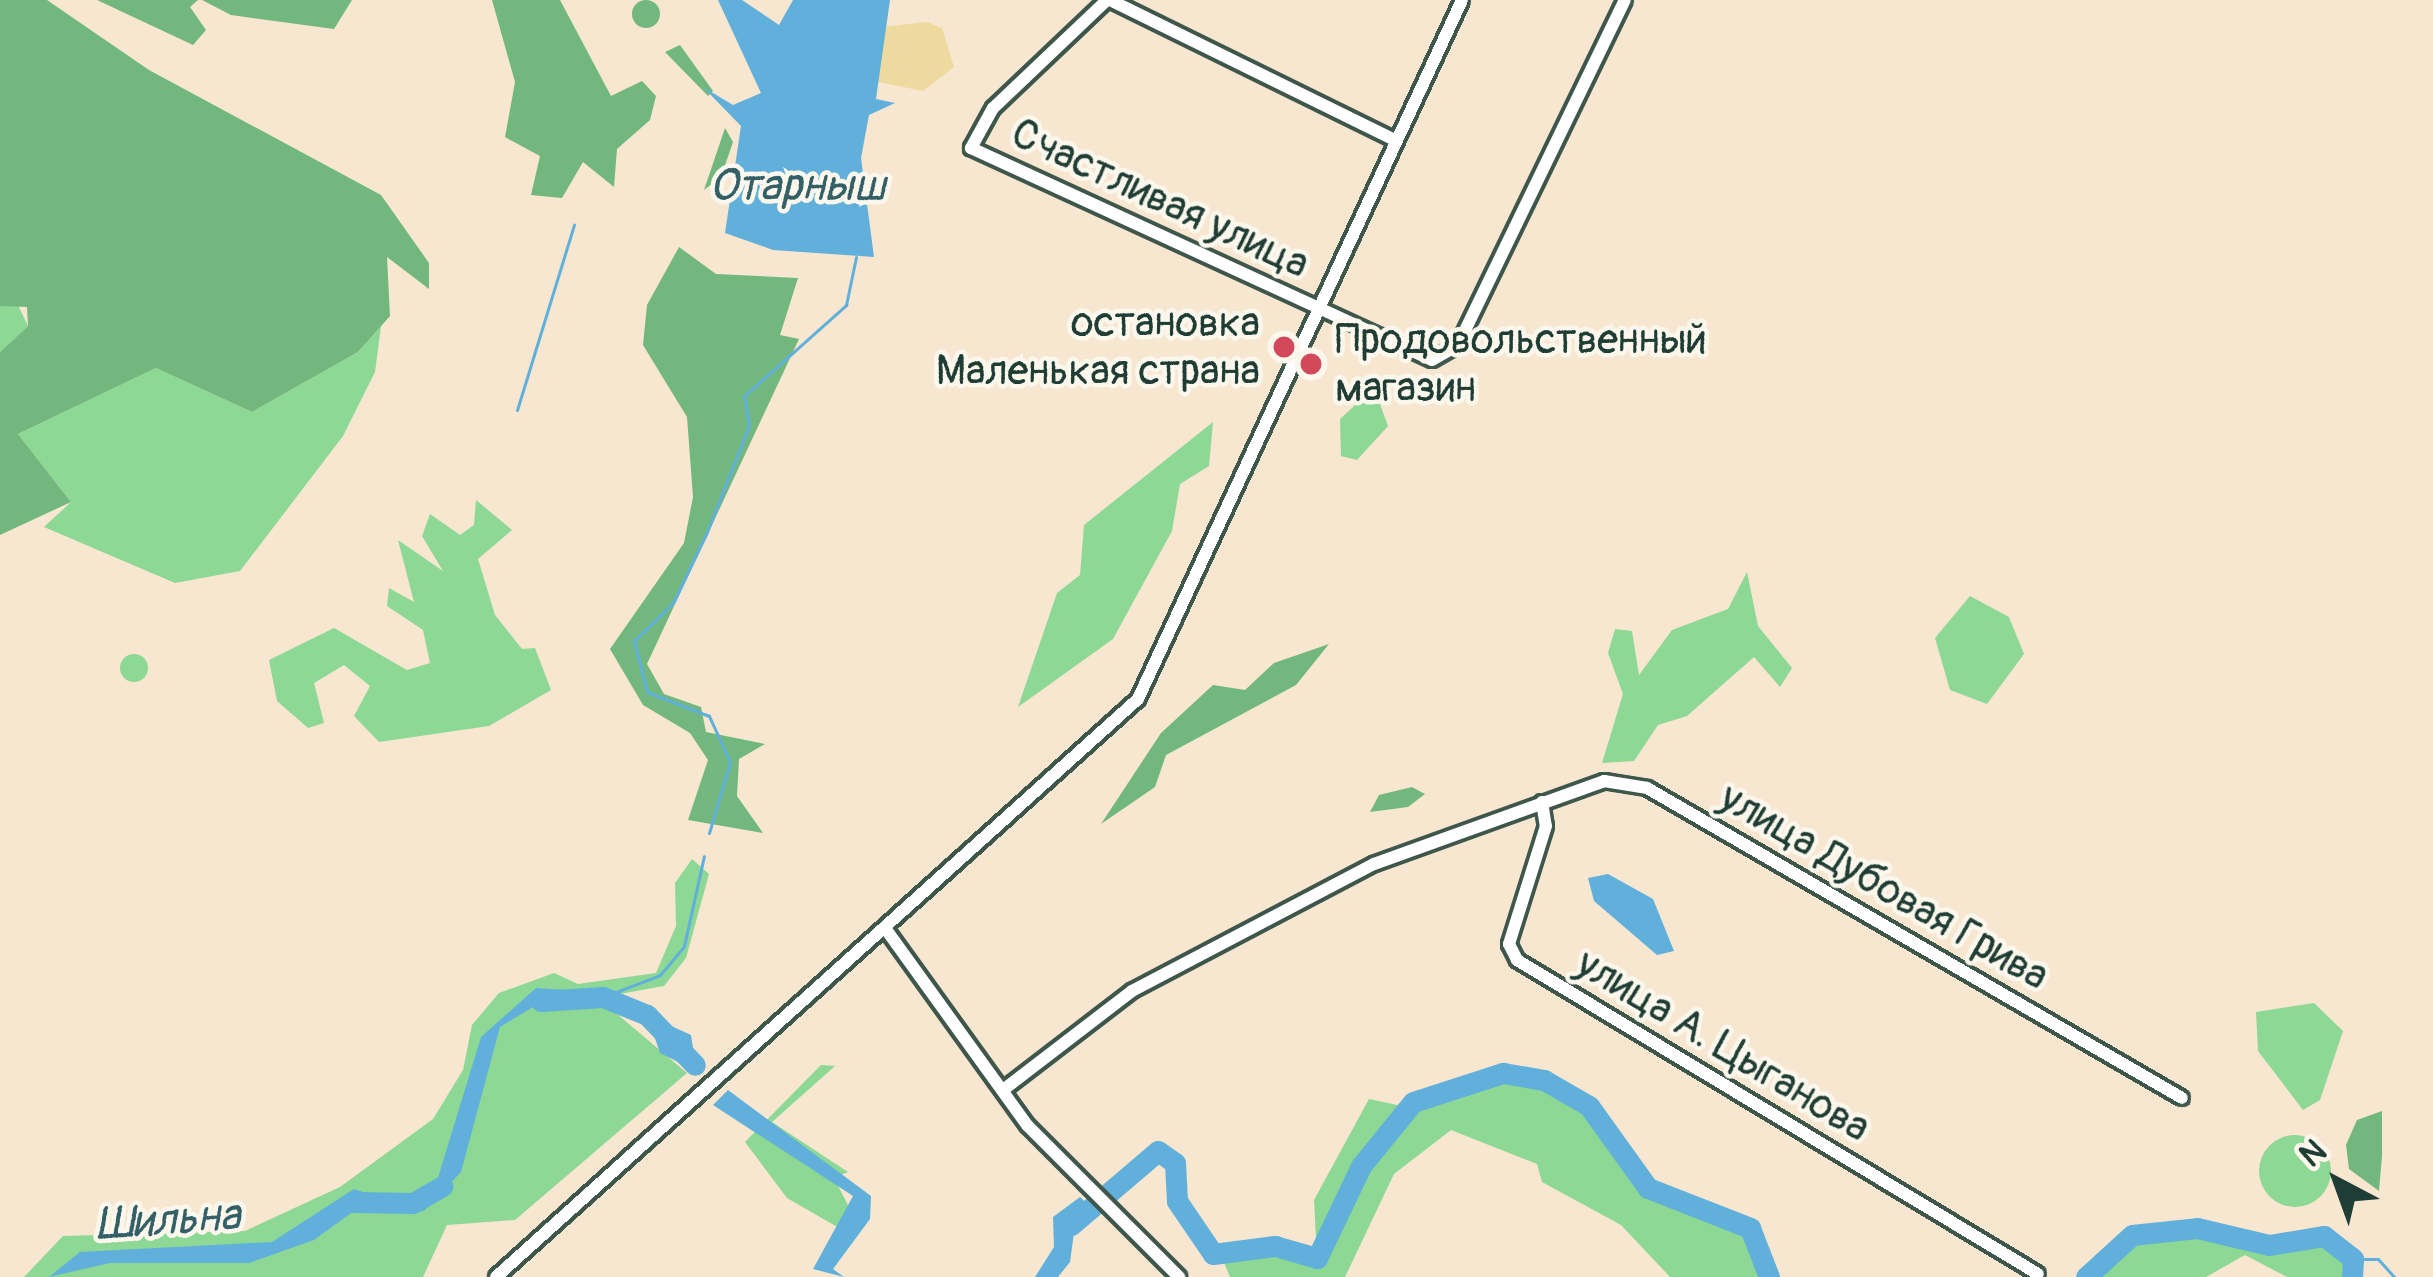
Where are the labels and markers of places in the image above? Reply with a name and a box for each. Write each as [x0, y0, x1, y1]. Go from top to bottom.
place label: остановка Маленькая страна [936, 298, 1260, 397]
place label: Продовольственный магазин [1335, 315, 1707, 413]
marker: остановка Маленькая страна [1271, 334, 1297, 360]
marker: Продовольственный магазин [1298, 351, 1324, 377]

